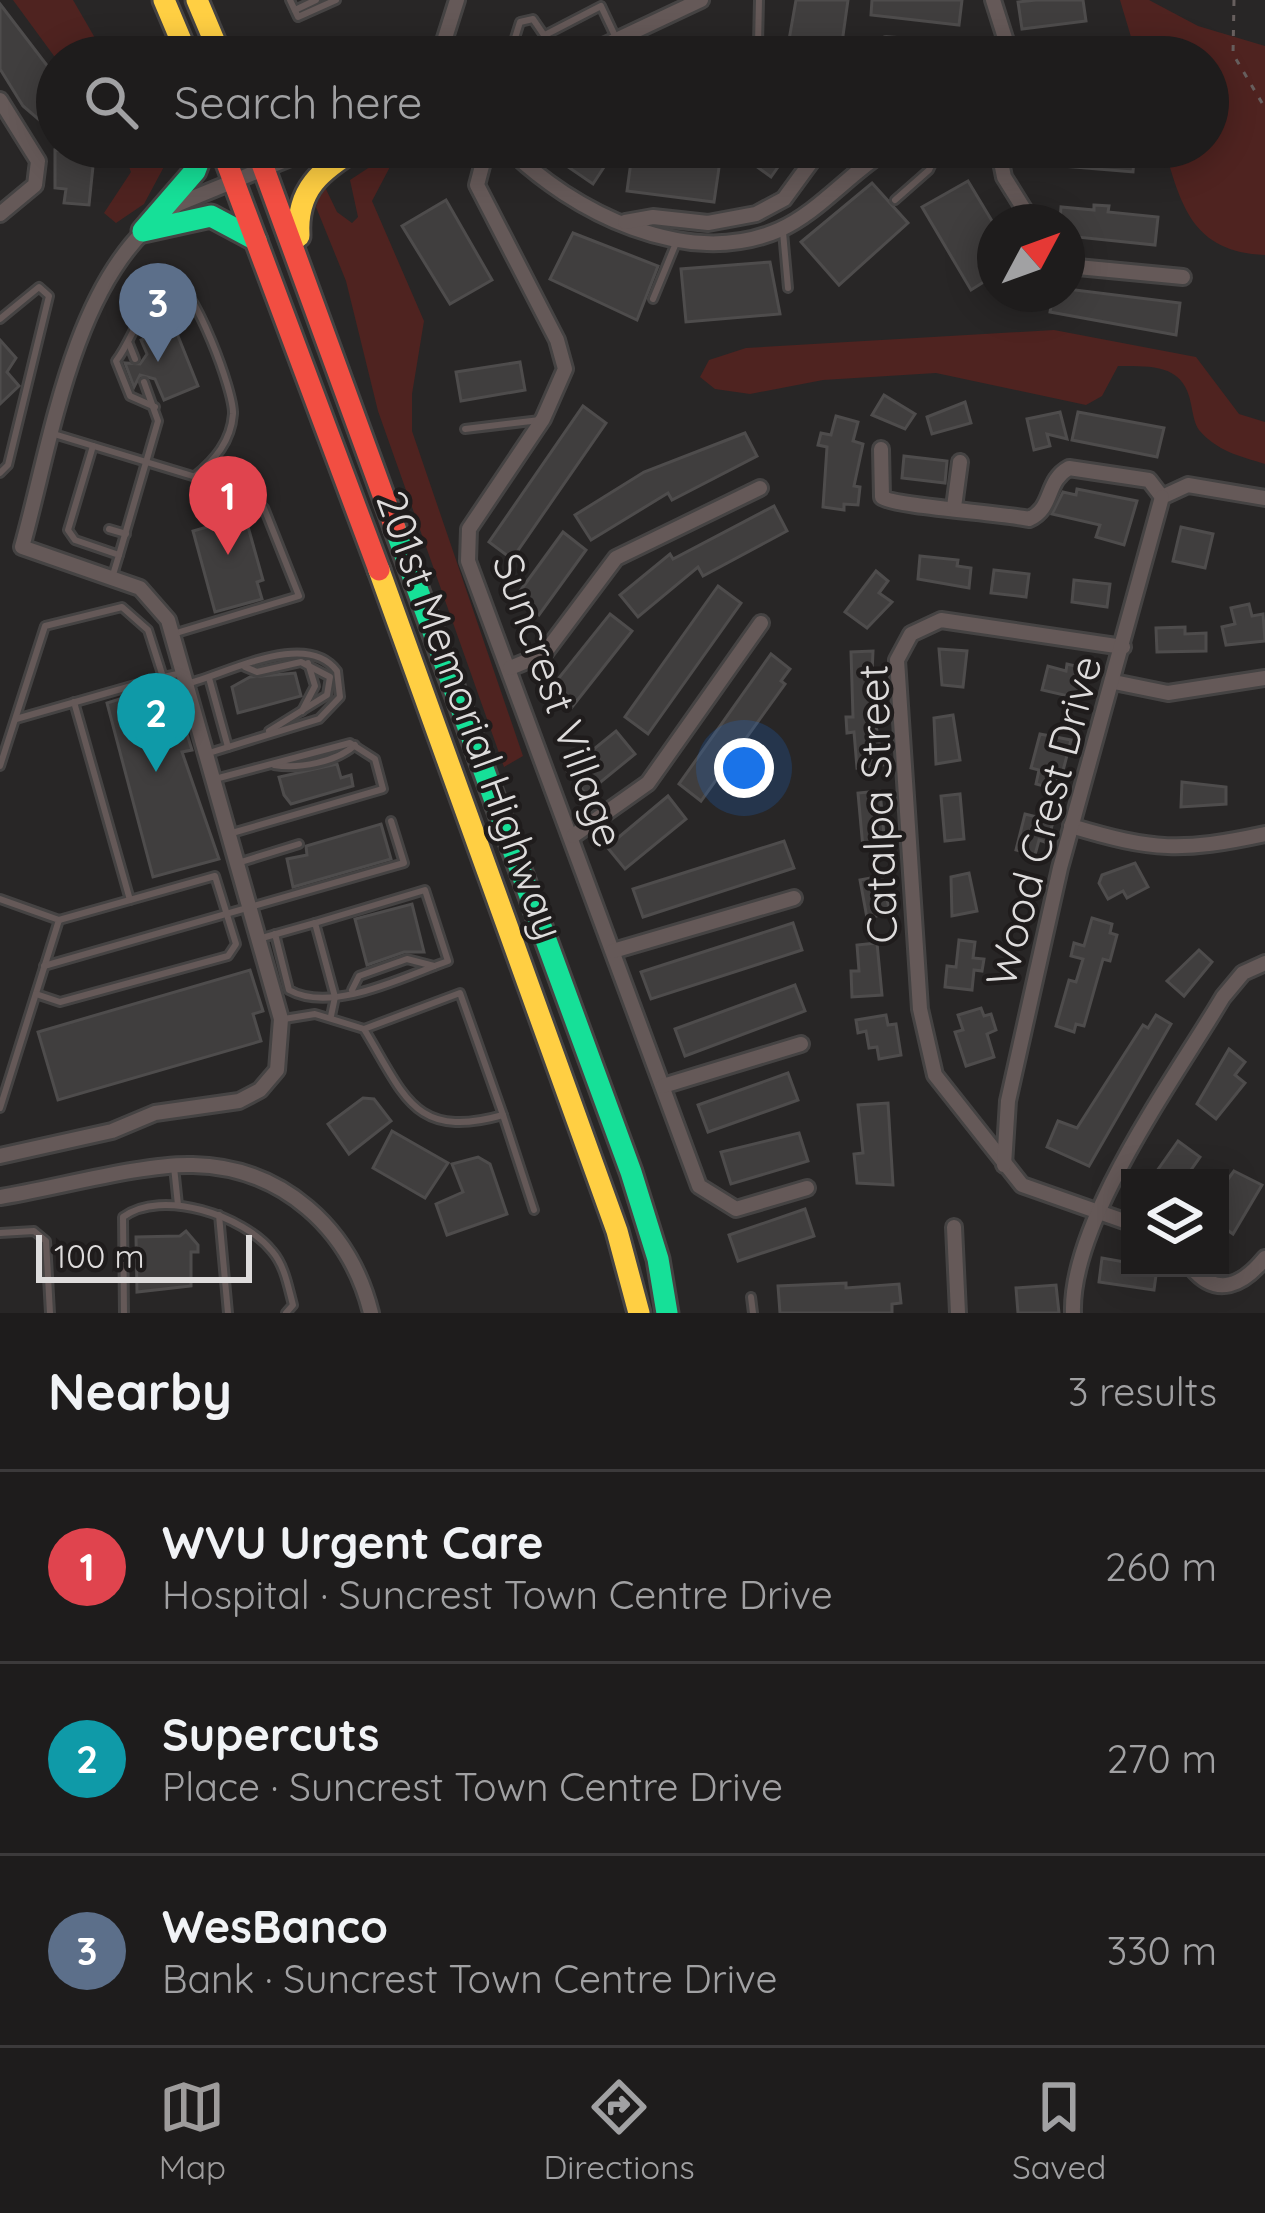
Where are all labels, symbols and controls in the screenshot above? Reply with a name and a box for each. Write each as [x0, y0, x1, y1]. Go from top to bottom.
search box [36, 36, 1229, 168]
icon: search [78, 69, 144, 135]
text: Search here [174, 74, 422, 130]
north arrow [977, 204, 1085, 312]
pin: 3 [119, 263, 197, 362]
pin: 1 [189, 456, 267, 555]
street label: 201st Memorial Highway [365, 483, 577, 947]
street label: Suncrest Village [481, 546, 637, 854]
street label: Wood Crest Drive [973, 650, 1113, 992]
street label: Catalpa Street [846, 663, 908, 945]
pin: 2 [117, 673, 195, 772]
your location [714, 738, 774, 798]
map controls [1121, 1169, 1229, 1277]
button: layers [1121, 1169, 1229, 1277]
scale bar [36, 1229, 252, 1282]
text: 100 m [54, 1235, 145, 1276]
text: Nearby [48, 1359, 232, 1423]
text: 3 results [1068, 1367, 1217, 1416]
text: WVU Urgent Care [162, 1514, 544, 1570]
text: 1 [79, 1542, 95, 1591]
text: 260 m [1105, 1542, 1217, 1591]
text: Hospital · Suncrest Town Centre Drive [162, 1570, 833, 1619]
text: Supercuts [162, 1706, 379, 1762]
text: 2 [76, 1734, 98, 1783]
text: 270 m [1107, 1734, 1217, 1783]
text: Place · Suncrest Town Centre Drive [162, 1762, 783, 1811]
text: WesBanco [162, 1898, 388, 1954]
text: 3 [77, 1926, 97, 1975]
text: 330 m [1107, 1926, 1217, 1975]
text: Bank · Suncrest Town Centre Drive [162, 1954, 777, 2003]
tab: Map [159, 2074, 226, 2187]
tab: Directions [543, 2074, 695, 2187]
tab: Saved [1012, 2074, 1106, 2187]

